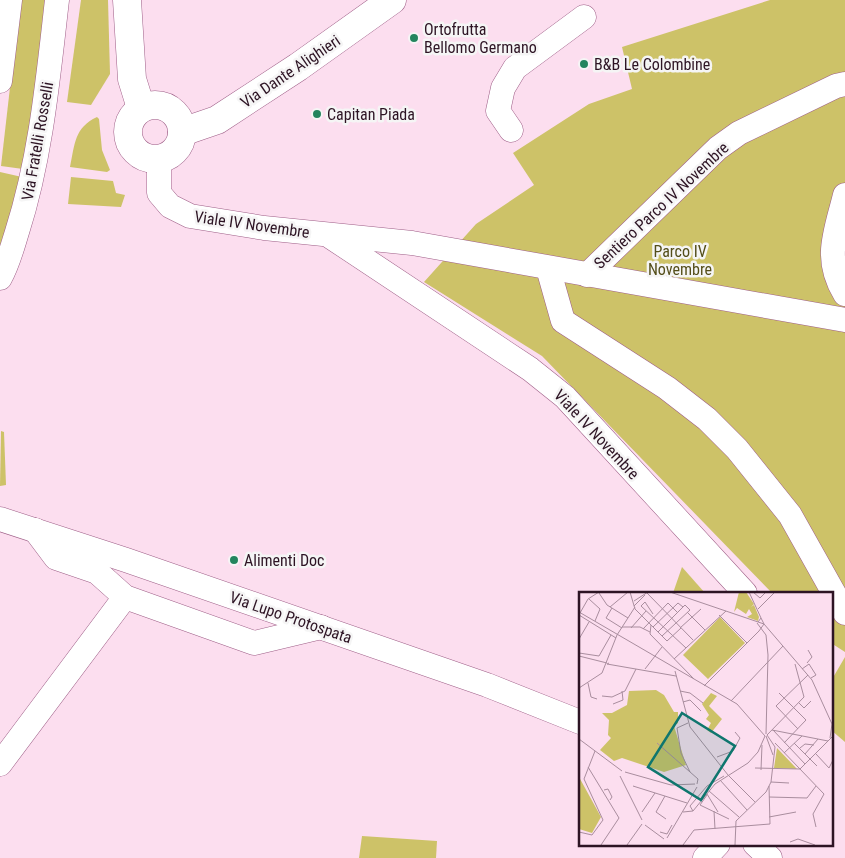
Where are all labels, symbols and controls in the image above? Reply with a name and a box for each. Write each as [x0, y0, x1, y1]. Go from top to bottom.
place label: Ortofrutta Bellomo Germano [424, 20, 537, 57]
street label: Via Dante Alighieri [237, 31, 344, 112]
marker: Ortofrutta Bellomo Germano [408, 32, 420, 44]
place label: B&B Le Colombine [594, 55, 710, 74]
marker: B&B Le Colombine [578, 58, 590, 70]
street label: Via Fratelli Rosselli [18, 80, 57, 202]
place label: Capitan Piada [327, 105, 415, 124]
marker: Capitan Piada [311, 108, 323, 120]
street label: Sentiero Parco IV Novembre [590, 138, 732, 272]
street label: Viale IV Novembre [193, 207, 311, 242]
park label: Parco IV Novembre [648, 241, 712, 279]
street label: Viale IV Novembre [550, 385, 643, 483]
place label: Alimenti Doc [244, 551, 325, 570]
marker: Alimenti Doc [228, 554, 240, 566]
street label: Via Lupo Protospata [227, 588, 354, 647]
inset map [579, 592, 832, 846]

